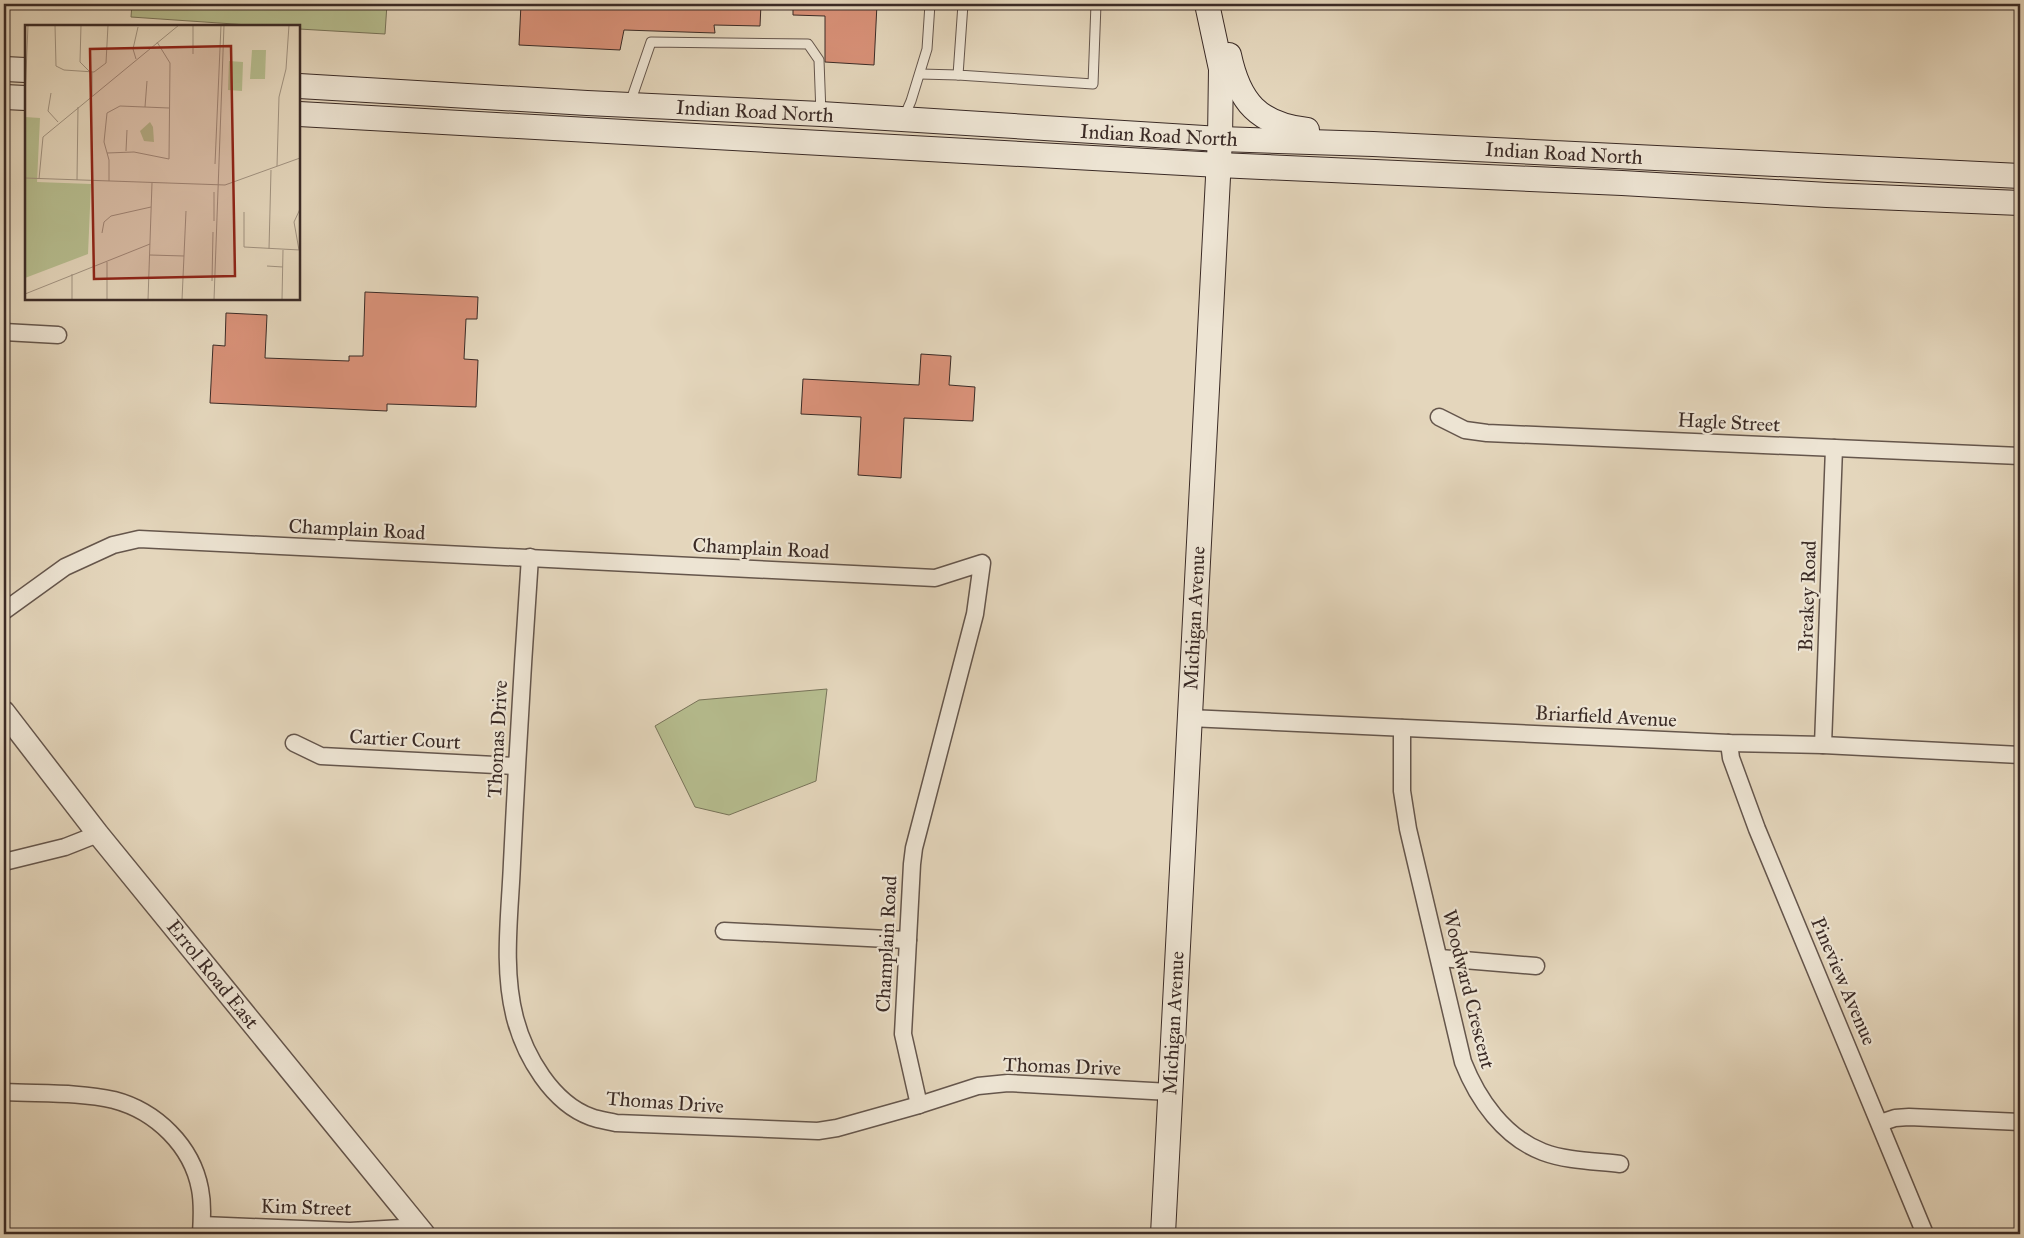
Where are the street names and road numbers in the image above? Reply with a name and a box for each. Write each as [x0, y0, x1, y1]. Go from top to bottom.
street label: Indian Road North [676, 95, 834, 127]
street label: Indian Road North [1080, 119, 1238, 151]
street label: Indian Road North [1485, 137, 1643, 169]
street label: Hagle Street [1677, 407, 1781, 438]
street label: Champlain Road [288, 513, 426, 545]
street label: Champlain Road [692, 532, 830, 564]
street label: Breakey Road [1793, 540, 1821, 652]
street label: Michigan Avenue [1178, 545, 1211, 691]
street label: Thomas Drive [482, 679, 512, 799]
street label: Briarfield Avenue [1535, 700, 1677, 732]
street label: Cartier Court [349, 724, 461, 754]
street label: Champlain Road [870, 875, 902, 1013]
street label: Woodward Crescent [1438, 907, 1500, 1071]
street label: Pineview Avenue [1806, 913, 1882, 1049]
street label: Errol Road East [162, 915, 264, 1033]
street label: Michigan Avenue [1157, 950, 1190, 1096]
street label: Thomas Drive [1003, 1052, 1121, 1080]
street label: Thomas Drive [605, 1086, 725, 1118]
street label: Kim Street [260, 1193, 352, 1221]

